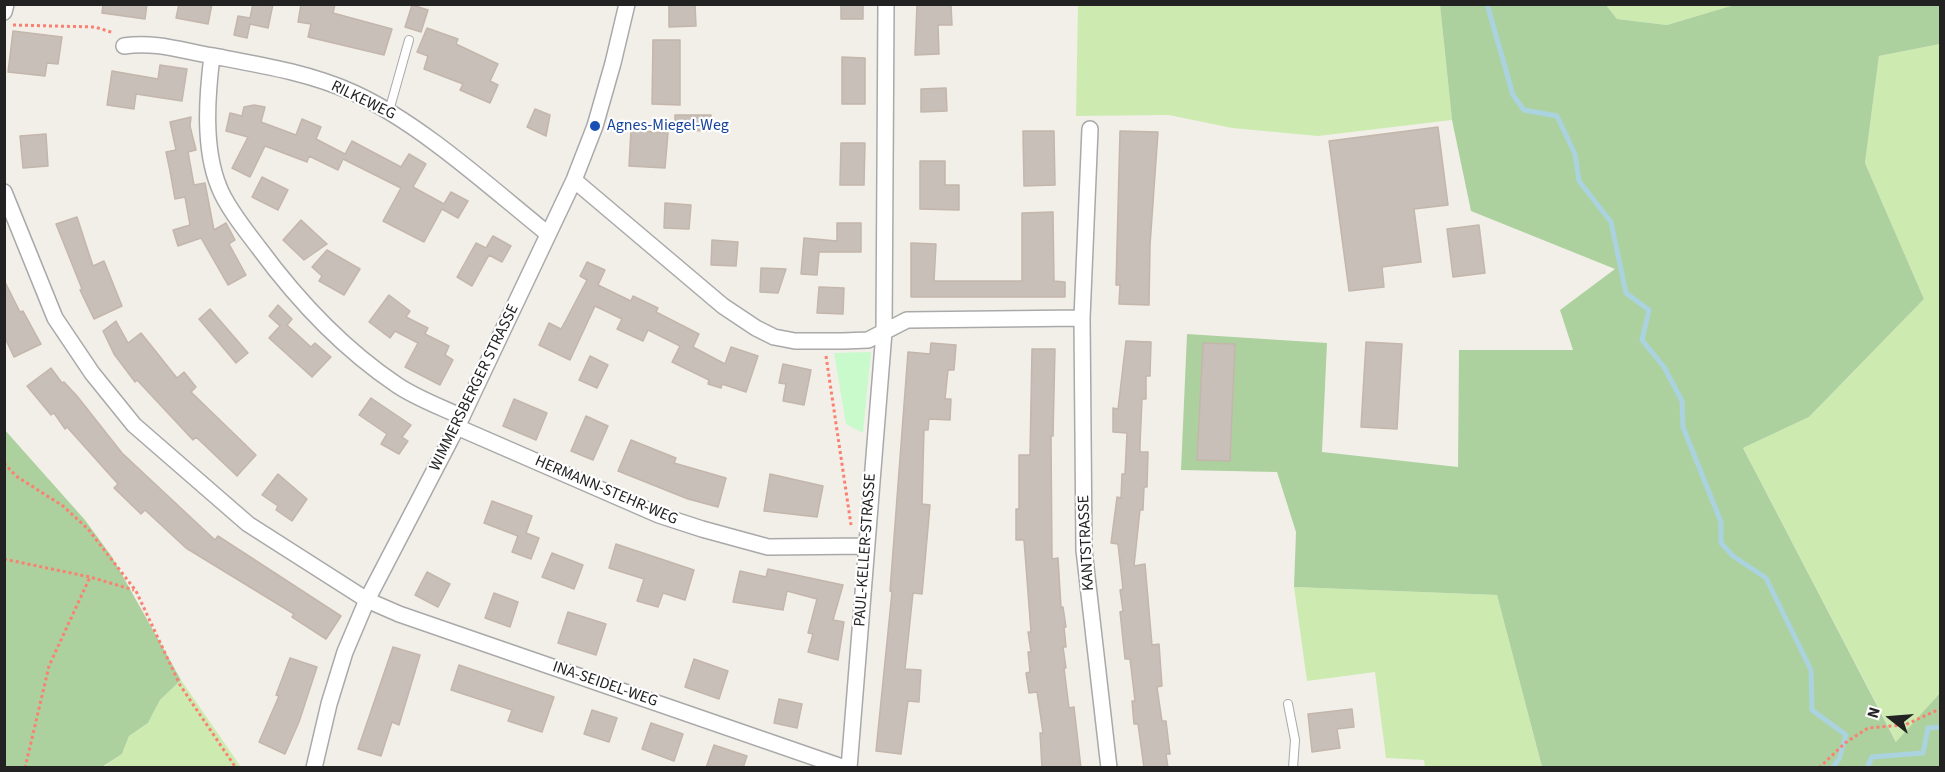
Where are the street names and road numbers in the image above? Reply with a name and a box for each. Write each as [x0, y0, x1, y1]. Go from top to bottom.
street label: RILKEWEG [327, 77, 399, 125]
street label: WIMMERSBERGER STRASSE [426, 301, 524, 475]
street label: HERMANN-STEHR-WEG [532, 452, 680, 530]
street label: PAUL-KELLER-STRASSE [851, 473, 881, 627]
street label: KANTSTRASSE [1075, 495, 1099, 591]
street label: INA-SEIDEL-WEG [550, 658, 660, 712]

